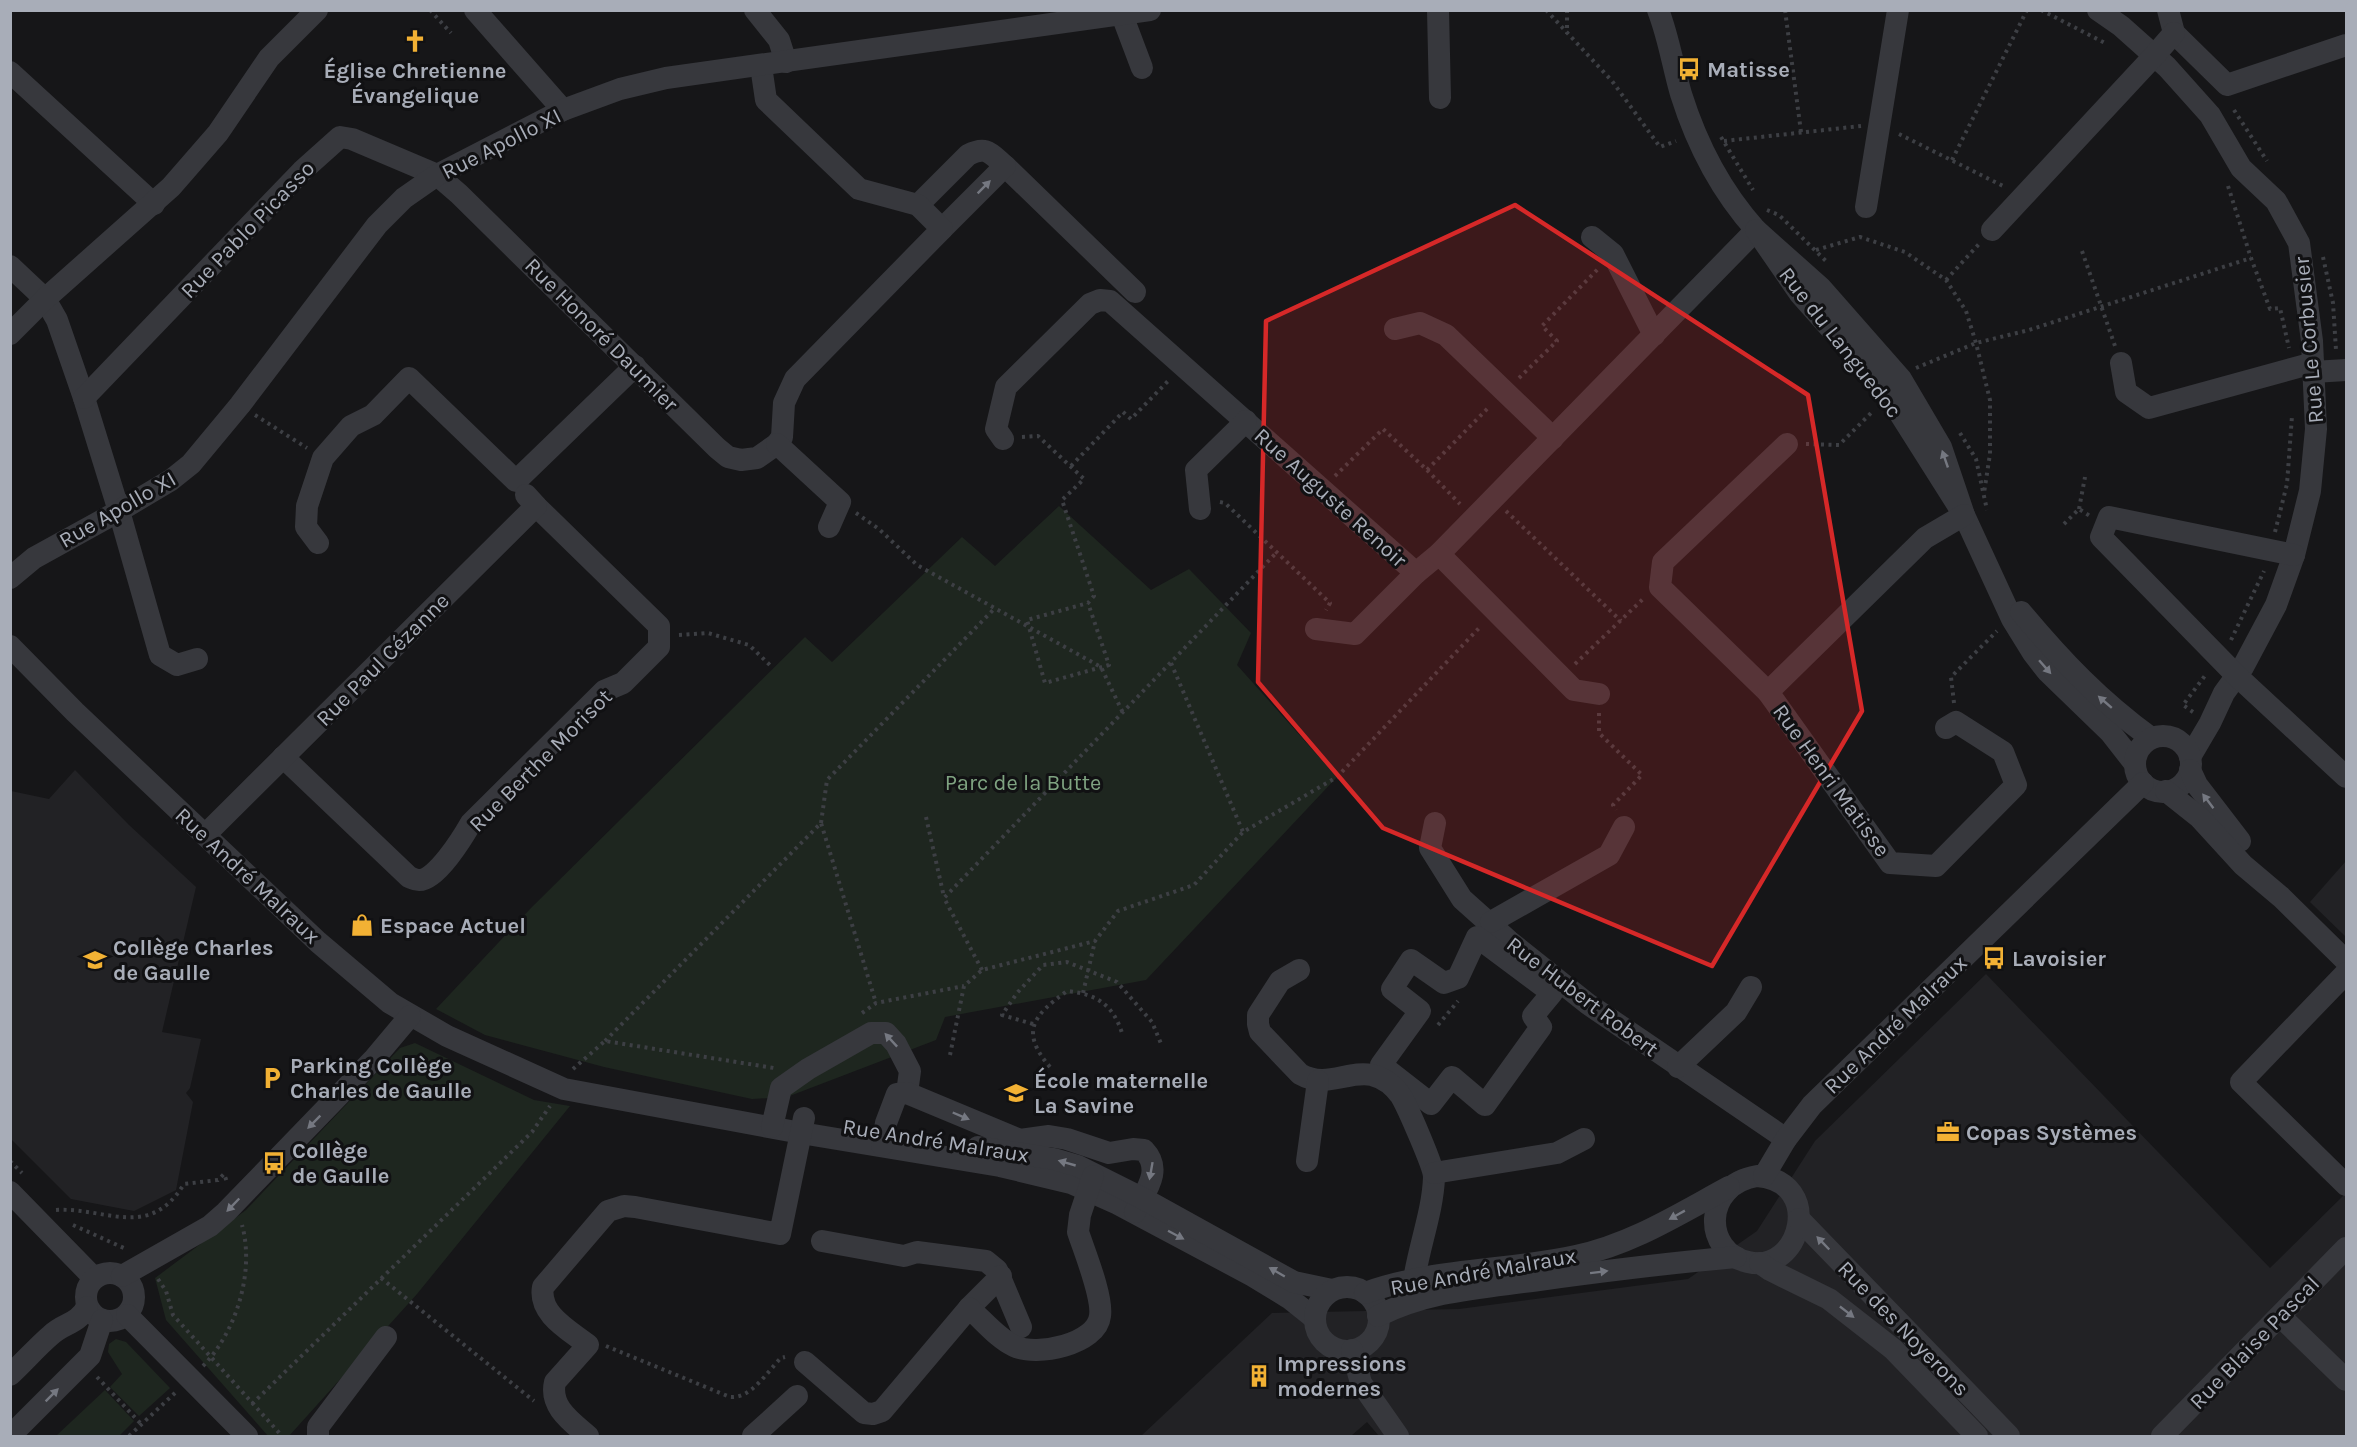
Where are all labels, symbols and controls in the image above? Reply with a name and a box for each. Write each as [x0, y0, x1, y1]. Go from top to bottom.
church icon: Église Chretienne Évangelique [402, 28, 428, 54]
bus stop icon: Matisse [1676, 56, 1702, 82]
place label: Église Chretienne Évangelique [323, 57, 507, 109]
place label: Matisse [1707, 57, 1790, 83]
street label: Rue Apollo XI [437, 103, 566, 185]
street label: Rue Pablo Picasso [175, 155, 320, 304]
one-way arrow [976, 181, 990, 195]
street label: Rue Honoré Daumier [519, 253, 683, 417]
street label: Rue Le Corbusier [2289, 255, 2329, 424]
street label: Rue du Languedoc [1773, 262, 1907, 423]
street label: Rue Auguste Renoir [1249, 423, 1412, 573]
one-way arrow [1940, 450, 1950, 468]
street label: Rue Apollo XI [54, 466, 181, 554]
street label: Rue Paul Cézanne [311, 588, 455, 732]
one-way arrow [2038, 659, 2051, 674]
street label: Rue Berthe Morisot [464, 684, 618, 838]
one-way arrow [2097, 695, 2113, 708]
street label: Rue Henri Matisse [1767, 699, 1895, 862]
park label: Parc de la Butte [945, 770, 1101, 796]
one-way arrow [2202, 793, 2214, 809]
street label: Rue André Malraux [170, 802, 325, 949]
shop icon: Espace Actuel [349, 912, 375, 938]
place label: Espace Actuel [380, 913, 526, 939]
street label: Rue Hubert Robert [1501, 931, 1663, 1062]
place label: Collège Charles de Gaulle [113, 935, 274, 986]
bus stop icon: Lavoisier [1981, 945, 2007, 971]
place label: Lavoisier [2012, 946, 2106, 972]
school or university icon: Collège Charles de Gaulle [82, 947, 108, 973]
street label: Rue André Malraux [1819, 950, 1972, 1099]
one-way arrow [884, 1033, 898, 1048]
place label: Parking Collège Charles de Gaulle [290, 1053, 472, 1104]
parking icon: Parking Collège Charles de Gaulle [259, 1065, 285, 1091]
place label: École maternelle La Savine [1034, 1067, 1208, 1119]
school or university icon: École maternelle La Savine [1003, 1080, 1029, 1106]
one-way arrow [952, 1112, 970, 1121]
street label: Rue André Malraux [841, 1113, 1031, 1169]
one-way arrow [308, 1114, 322, 1128]
office icon: Copas Systèmes [1935, 1119, 1961, 1145]
place label: Copas Systèmes [1966, 1120, 2137, 1146]
place label: Collège de Gaulle [292, 1138, 389, 1189]
bus stop icon: Collège de Gaulle [261, 1150, 287, 1176]
one-way arrow [1058, 1158, 1076, 1167]
one-way arrow [1146, 1162, 1155, 1181]
one-way arrow [227, 1197, 241, 1211]
one-way arrow [1669, 1210, 1686, 1220]
one-way arrow [1168, 1230, 1185, 1240]
one-way arrow [1817, 1236, 1830, 1251]
street label: Rue André Malraux [1388, 1243, 1578, 1301]
street label: Rue des Noyerons [1832, 1256, 1974, 1402]
one-way arrow [1268, 1267, 1285, 1277]
one-way arrow [1590, 1268, 1609, 1277]
street label: Rue Blaise Pascal [2184, 1271, 2325, 1415]
one-way arrow [1839, 1306, 1855, 1319]
place label: Impressions modernes [1277, 1351, 1406, 1402]
building icon: Impressions modernes [1246, 1363, 1272, 1389]
one-way arrow [45, 1387, 59, 1402]

